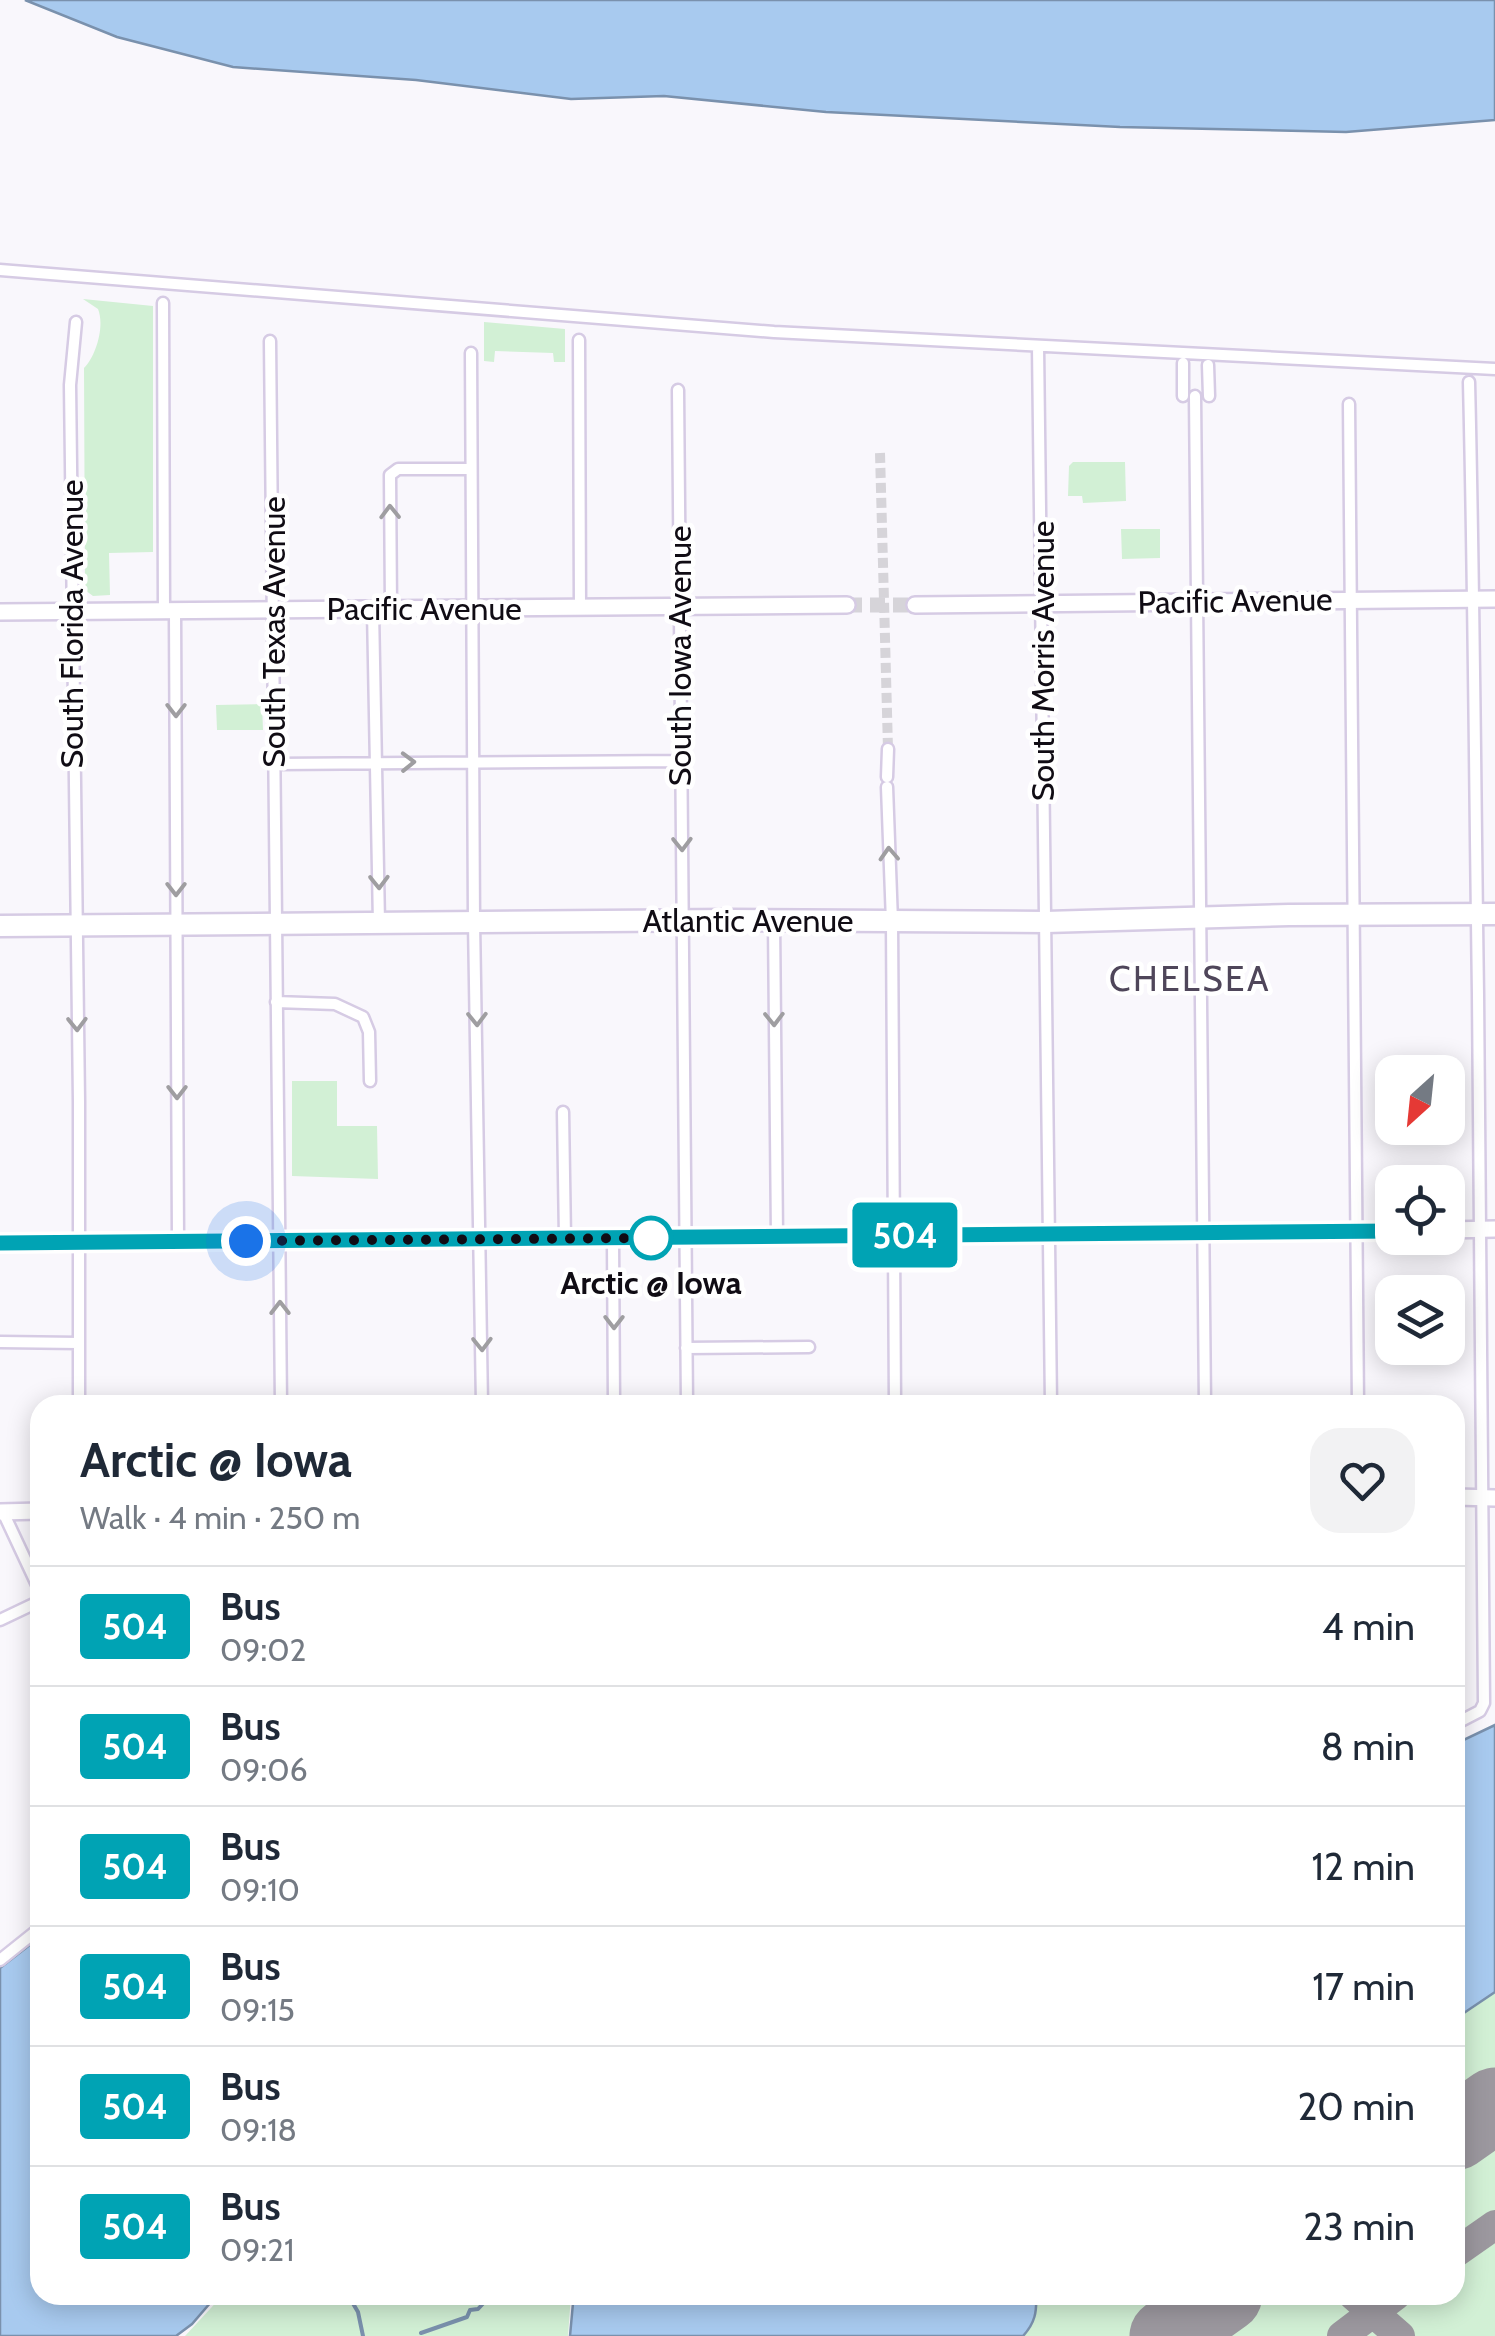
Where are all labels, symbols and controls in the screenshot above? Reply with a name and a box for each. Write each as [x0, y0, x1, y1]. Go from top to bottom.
street label: South Florida Avenue [52, 480, 91, 768]
street label: South Texas Avenue [254, 496, 293, 768]
one-way arrow [379, 503, 401, 518]
street label: South Morris Avenue [1023, 521, 1062, 801]
street label: South Iowa Avenue [660, 526, 699, 786]
street label: Pacific Avenue [1137, 579, 1333, 622]
street label: Pacific Avenue [326, 589, 522, 628]
one-way arrow [165, 703, 186, 719]
one-way arrow [401, 752, 417, 773]
one-way arrow [671, 837, 692, 853]
one-way arrow [879, 846, 900, 862]
one-way arrow [368, 875, 389, 891]
one-way arrow [165, 882, 187, 898]
street label: Atlantic Avenue [643, 901, 853, 940]
district label: CHELSEA [1109, 957, 1271, 1000]
one-way arrow [764, 1011, 785, 1027]
one-way arrow [467, 1012, 488, 1028]
one-way arrow [66, 1016, 88, 1032]
north arrow [1375, 1055, 1465, 1145]
map controls [1375, 1055, 1465, 1365]
one-way arrow [166, 1084, 188, 1100]
button: locate [1375, 1165, 1465, 1255]
line badge: 504 [848, 1202, 962, 1268]
text: 504 [872, 1214, 938, 1257]
your location [221, 1216, 271, 1266]
marker: Arctic @ Iowa [630, 1217, 672, 1259]
place label: Arctic @ Iowa [560, 1263, 742, 1302]
button: layers [1375, 1275, 1465, 1365]
one-way arrow [269, 1299, 291, 1314]
one-way arrow [603, 1314, 625, 1330]
one-way arrow [471, 1337, 492, 1353]
button: heart [1310, 1428, 1415, 1533]
text: Arctic @ Iowa [80, 1431, 352, 1489]
text: Walk · 4 min · 250 m [80, 1498, 360, 1537]
text: Bus [220, 1583, 281, 1630]
text: 4 min [1322, 1603, 1415, 1650]
text: 504 [102, 1605, 168, 1648]
text: 09:02 [220, 1630, 306, 1669]
text: Bus [220, 1703, 281, 1750]
text: 8 min [1321, 1723, 1415, 1770]
text: 504 [102, 1725, 168, 1768]
text: 09:06 [220, 1750, 308, 1789]
text: Bus [220, 1823, 281, 1870]
text: 12 min [1312, 1843, 1415, 1890]
text: 504 [102, 1845, 168, 1888]
text: 09:10 [220, 1870, 300, 1909]
text: Bus [220, 1943, 281, 1990]
text: 17 min [1312, 1963, 1415, 2010]
text: 504 [102, 1965, 168, 2008]
text: 09:15 [220, 1990, 295, 2029]
text: Bus [220, 2063, 281, 2110]
text: 20 min [1297, 2083, 1415, 2130]
text: 504 [102, 2085, 168, 2128]
text: 09:18 [220, 2110, 297, 2149]
text: Bus [220, 2183, 281, 2230]
text: 23 min [1303, 2203, 1415, 2250]
text: 504 [102, 2205, 168, 2248]
text: 09:21 [220, 2230, 294, 2269]

